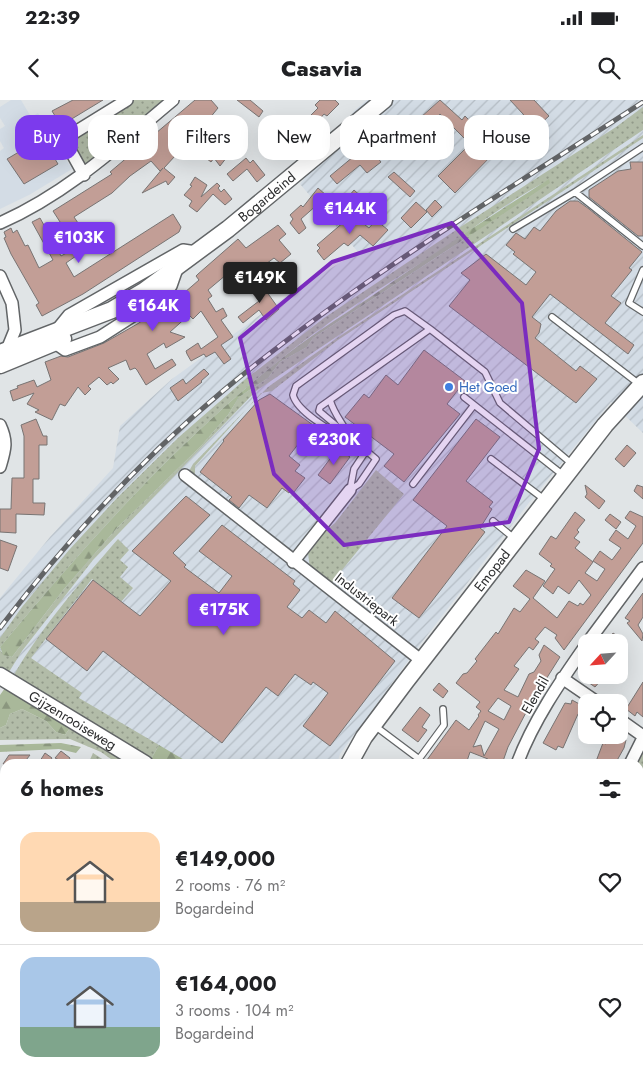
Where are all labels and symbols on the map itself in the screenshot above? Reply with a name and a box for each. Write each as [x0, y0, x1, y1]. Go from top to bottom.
street label: Bogardeind [234, 167, 300, 227]
pin: €144K [315, 192, 385, 235]
pin: €103K [44, 221, 114, 264]
pin: €149K [225, 262, 295, 304]
pin: €164K [118, 290, 188, 332]
place label: Het Goed [459, 377, 517, 397]
marker: Het Goed [443, 381, 455, 393]
pin: €230K [299, 424, 369, 466]
street label: Emopad [469, 545, 515, 596]
street label: Industriepark [331, 568, 404, 631]
pin: €175K [189, 594, 259, 636]
north arrow [578, 634, 628, 684]
street label: Elendil [516, 673, 554, 717]
street label: Gijzenrooiseweg [25, 686, 120, 754]

